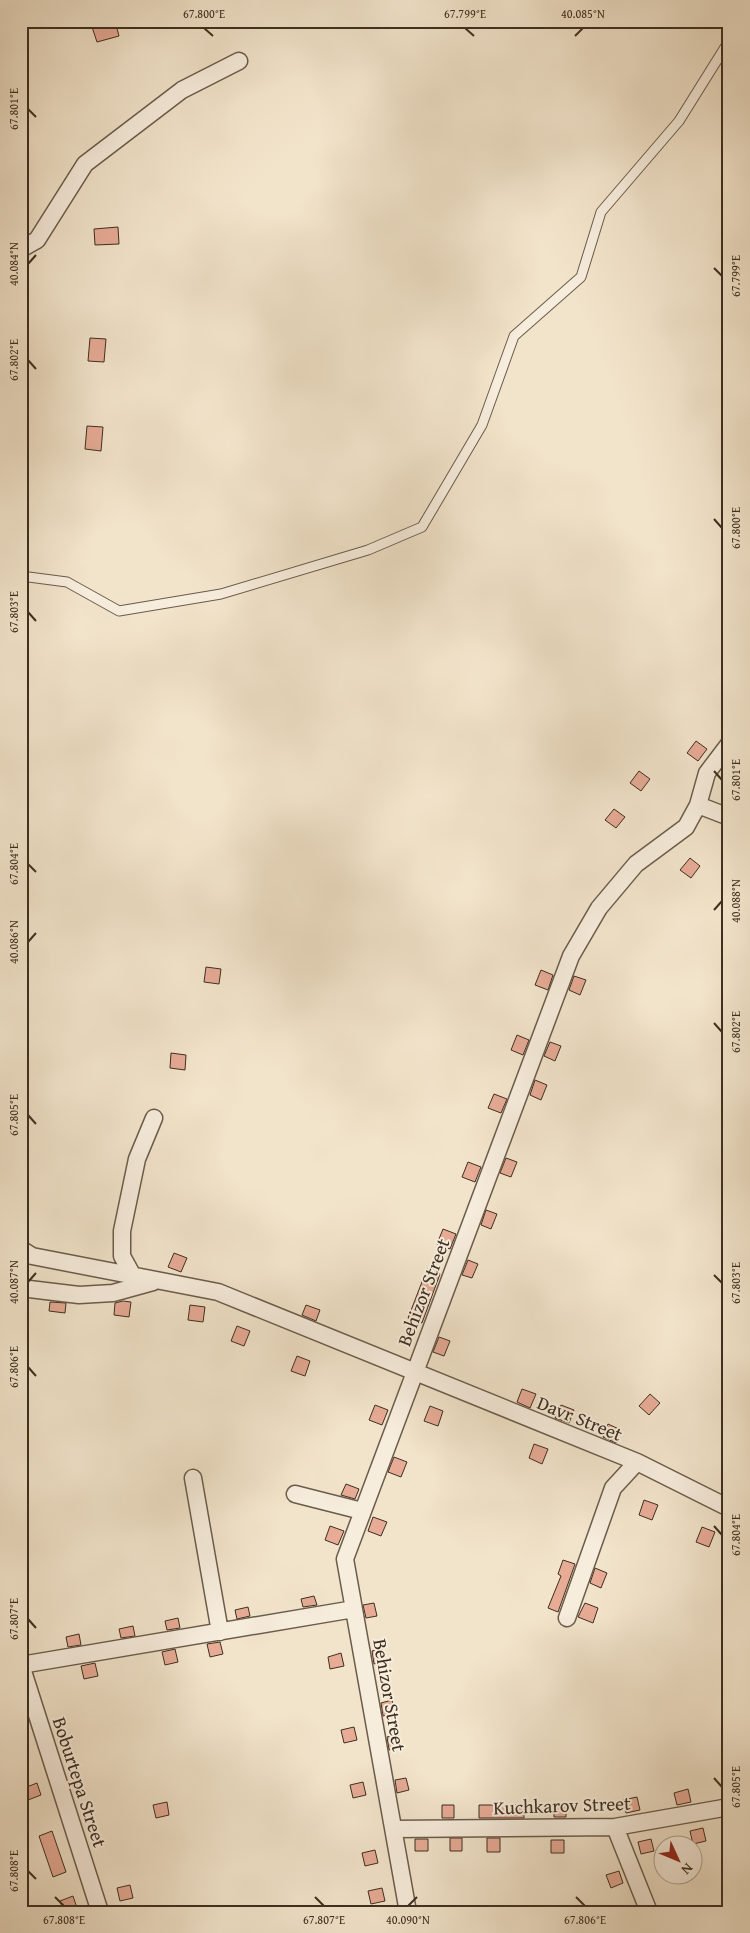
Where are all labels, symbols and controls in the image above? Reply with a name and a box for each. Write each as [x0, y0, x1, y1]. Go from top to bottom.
text: 67.800°E [183, 5, 225, 22]
text: 67.799°E [444, 5, 486, 22]
text: 40.085°N [561, 5, 605, 22]
text: 67.801°E [5, 88, 22, 130]
text: 40.084°N [5, 242, 22, 286]
text: 67.799°E [727, 255, 744, 297]
text: 67.802°E [5, 339, 22, 381]
text: 67.800°E [727, 507, 744, 549]
text: 67.803°E [5, 591, 22, 633]
text: 67.801°E [727, 759, 744, 801]
text: 67.804°E [5, 843, 22, 885]
text: 40.088°N [727, 879, 744, 923]
text: 40.086°N [5, 920, 22, 964]
text: 67.802°E [727, 1011, 744, 1053]
text: 67.805°E [5, 1094, 22, 1136]
street label: Behizor Street [390, 1234, 457, 1350]
text: 40.087°N [5, 1260, 22, 1304]
text: 67.803°E [727, 1262, 744, 1304]
text: 67.806°E [5, 1346, 22, 1388]
street label: Davr Street [533, 1388, 627, 1448]
text: 67.804°E [727, 1514, 744, 1556]
text: 67.807°E [5, 1598, 22, 1640]
street label: Behizor Street [366, 1637, 414, 1754]
street label: Boburtepa Street [46, 1713, 114, 1851]
text: 67.805°E [727, 1766, 744, 1808]
street label: Kuchkarov Street [493, 1789, 632, 1821]
north arrow [652, 1836, 702, 1886]
text: 67.808°E [5, 1850, 22, 1892]
text: N [676, 1859, 698, 1880]
text: 67.808°E [43, 1911, 85, 1928]
text: 67.807°E [303, 1911, 345, 1928]
text: 40.090°N [386, 1911, 430, 1928]
text: 67.806°E [564, 1911, 606, 1928]

